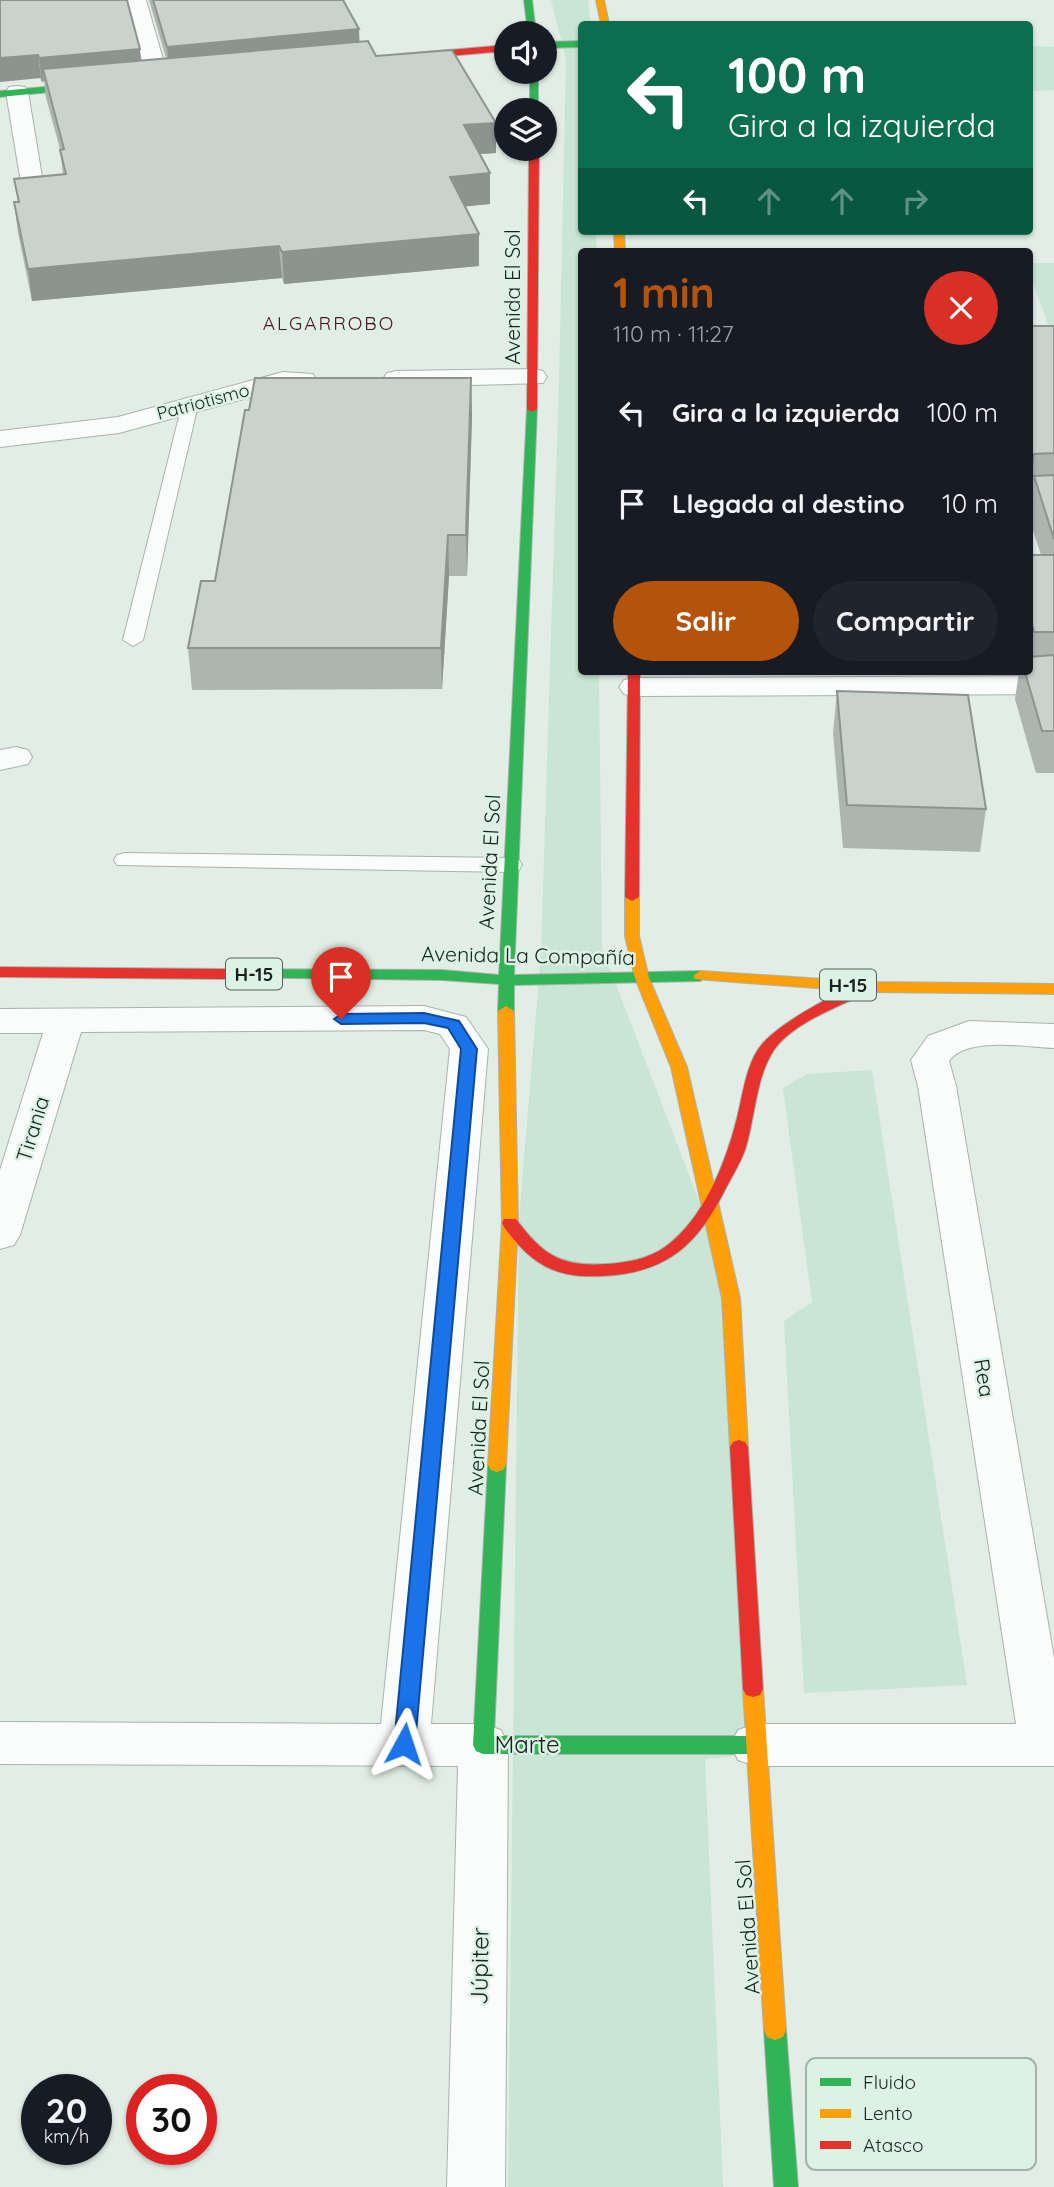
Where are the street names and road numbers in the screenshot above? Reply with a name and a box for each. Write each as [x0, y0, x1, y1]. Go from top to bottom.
street label: Avenida El Sol [499, 229, 525, 365]
street label: Patriotismo [154, 378, 252, 425]
street label: Avenida El Sol [472, 794, 506, 930]
street label: Avenida La Compañía [421, 940, 635, 970]
road number: H-15 [226, 958, 282, 990]
road number: H-15 [820, 970, 876, 1001]
street label: Tirania [10, 1093, 54, 1165]
street label: Rea [969, 1357, 1001, 1399]
street label: Avenida El Sol [461, 1360, 495, 1496]
street label: Marte [494, 1729, 560, 1759]
street label: Avenida El Sol [729, 1859, 765, 1996]
street label: Júpiter [463, 1927, 495, 2005]

